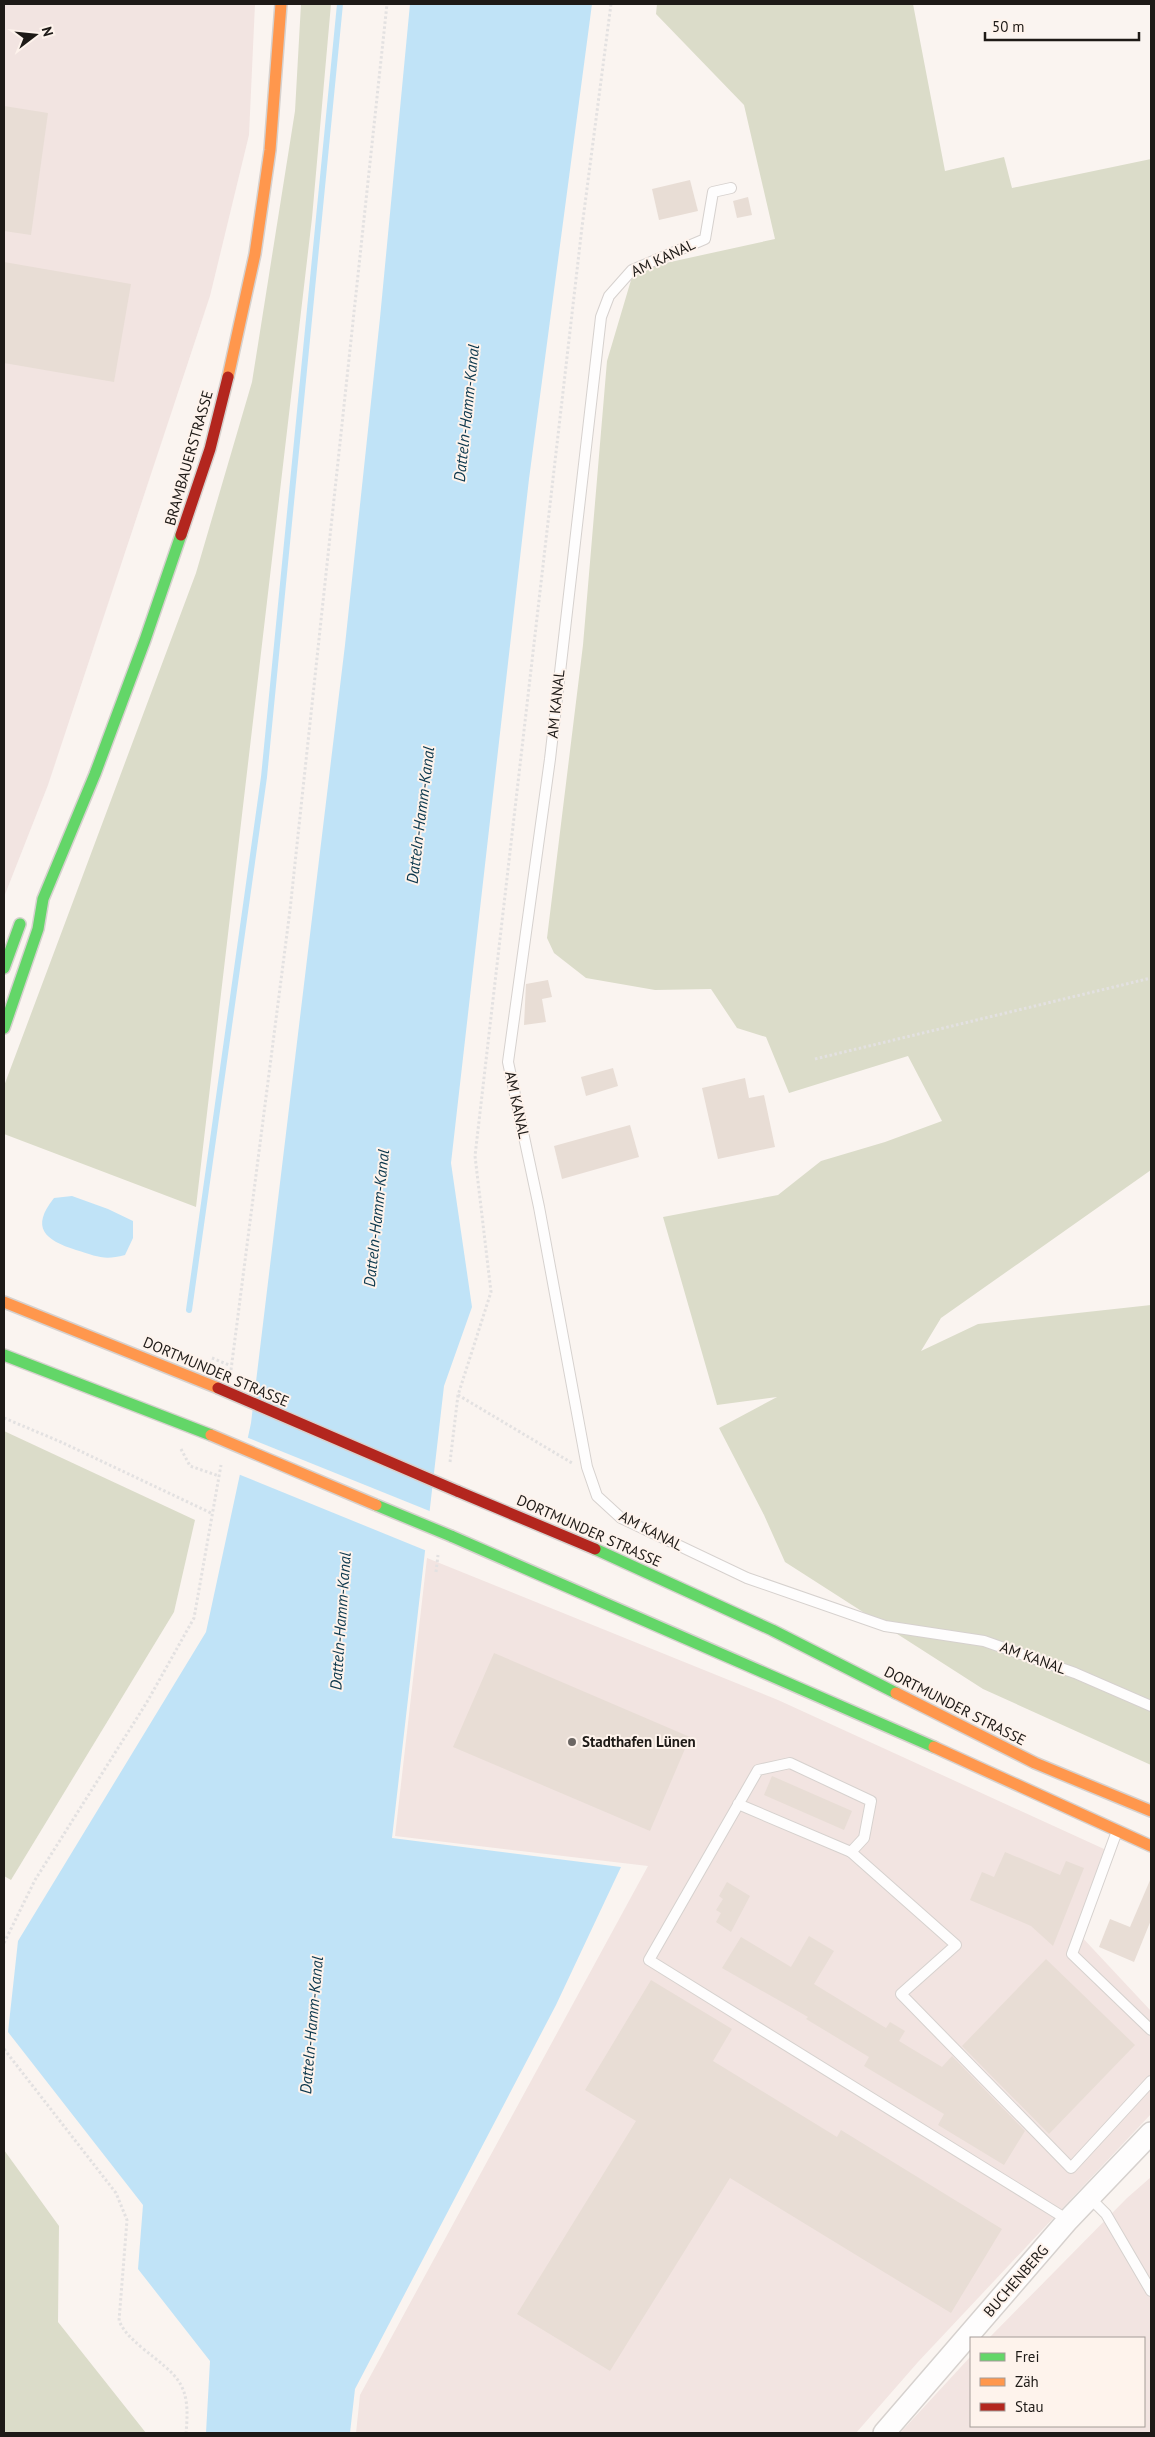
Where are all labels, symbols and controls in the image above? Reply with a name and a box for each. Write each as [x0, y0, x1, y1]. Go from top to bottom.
north arrow [10, 10, 60, 60]
scale bar [985, 10, 1139, 42]
text: 50 m [992, 17, 1025, 36]
text: N [38, 25, 57, 38]
street label: AM KANAL [628, 234, 698, 281]
water label: Datteln-Hamm-Kanal [449, 343, 483, 483]
street label: BRAMBAUERSTRASSE [160, 388, 217, 528]
street label: AM KANAL [542, 669, 569, 739]
water label: Datteln-Hamm-Kanal [402, 744, 438, 885]
street label: AM KANAL [501, 1069, 534, 1141]
water label: Datteln-Hamm-Kanal [359, 1148, 393, 1288]
street label: DORTMUNDER STRASSE [140, 1332, 292, 1411]
street label: DORTMUNDER STRASSE [514, 1490, 665, 1571]
street label: AM KANAL [616, 1506, 686, 1555]
water label: Datteln-Hamm-Kanal [325, 1551, 355, 1691]
street label: AM KANAL [998, 1637, 1069, 1678]
street label: DORTMUNDER STRASSE [881, 1662, 1029, 1750]
place label: Stadthafen Lünen [582, 1732, 696, 1751]
marker: Stadthafen Lünen [566, 1736, 578, 1748]
water label: Datteln-Hamm-Kanal [295, 1955, 327, 2095]
street label: BUCHENBERG [979, 2241, 1052, 2321]
legend [970, 2337, 1145, 2427]
text: Frei [1015, 2347, 1040, 2366]
text: Zäh [1015, 2372, 1039, 2391]
text: Stau [1015, 2397, 1044, 2416]

